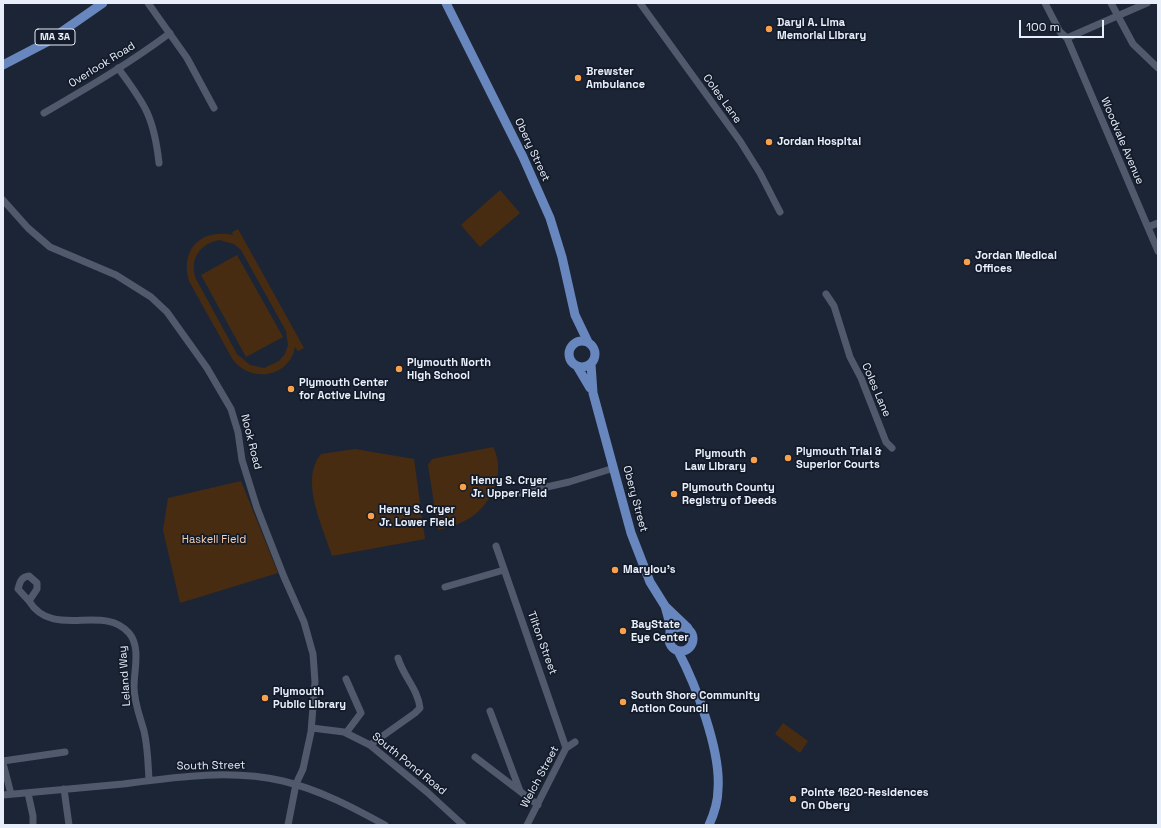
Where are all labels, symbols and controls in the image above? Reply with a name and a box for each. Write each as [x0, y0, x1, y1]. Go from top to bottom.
scale bar [1021, 12, 1106, 38]
place label: Daryl A. Lima Memorial Library [777, 16, 866, 42]
text: 100 m [1026, 19, 1060, 35]
marker: Daryl A. Lima Memorial Library [764, 24, 774, 34]
road number: MA 3A [35, 29, 75, 45]
street label: Overlook Road [66, 39, 138, 91]
place label: Brewster Ambulance [586, 65, 645, 91]
street label: Coles Lane [700, 72, 744, 126]
marker: Brewster Ambulance [573, 73, 583, 83]
street label: Woodvale Avenue [1098, 96, 1146, 186]
street label: Obery Street [512, 116, 552, 184]
place label: Jordan Hospital [777, 135, 861, 149]
marker: Jordan Hospital [764, 137, 774, 147]
place label: Jordan Medical Offices [975, 249, 1057, 275]
marker: Jordan Medical Offices [962, 257, 972, 267]
place label: Plymouth North High School [407, 356, 491, 382]
street label: Coles Lane [859, 361, 893, 419]
marker: Plymouth North High School [394, 364, 404, 374]
place label: Plymouth Center for Active Living [299, 376, 388, 402]
marker: Plymouth Center for Active Living [286, 384, 296, 394]
street label: Nook Road [238, 413, 264, 471]
place label: Plymouth Trial & Superior Courts [796, 445, 881, 471]
place label: Plymouth Law Library [685, 447, 746, 473]
marker: Plymouth Trial & Superior Courts [783, 453, 793, 463]
marker: Plymouth Law Library [749, 455, 759, 465]
street label: Obery Street [620, 464, 650, 534]
place label: Henry S. Cryer Jr. Upper Field [471, 474, 547, 500]
place label: Plymouth County Registry of Deeds [682, 481, 777, 507]
marker: Henry S. Cryer Jr. Upper Field [458, 482, 468, 492]
marker: Plymouth County Registry of Deeds [669, 489, 679, 499]
place label: Henry S. Cryer Jr. Lower Field [379, 503, 455, 529]
marker: Henry S. Cryer Jr. Lower Field [366, 511, 376, 521]
park label: Haskell Field [182, 533, 246, 547]
place label: Marylou's [623, 563, 676, 577]
marker: Marylou's [610, 565, 620, 575]
street label: Tilton Street [524, 609, 560, 677]
place label: BayState Eye Center [631, 618, 689, 644]
marker: BayState Eye Center [618, 626, 628, 636]
street label: Leland Way [116, 645, 134, 707]
place label: Plymouth Public Library [273, 685, 346, 711]
place label: South Shore Community Action Council [631, 689, 760, 715]
marker: Plymouth Public Library [260, 693, 270, 703]
marker: South Shore Community Action Council [618, 697, 628, 707]
street label: South Pond Road [369, 730, 449, 798]
street label: Welch Street [518, 744, 562, 810]
street label: South Street [177, 759, 245, 773]
place label: Pointe 1620-Residences On Obery [801, 786, 929, 812]
marker: Pointe 1620-Residences On Obery [788, 794, 798, 804]

